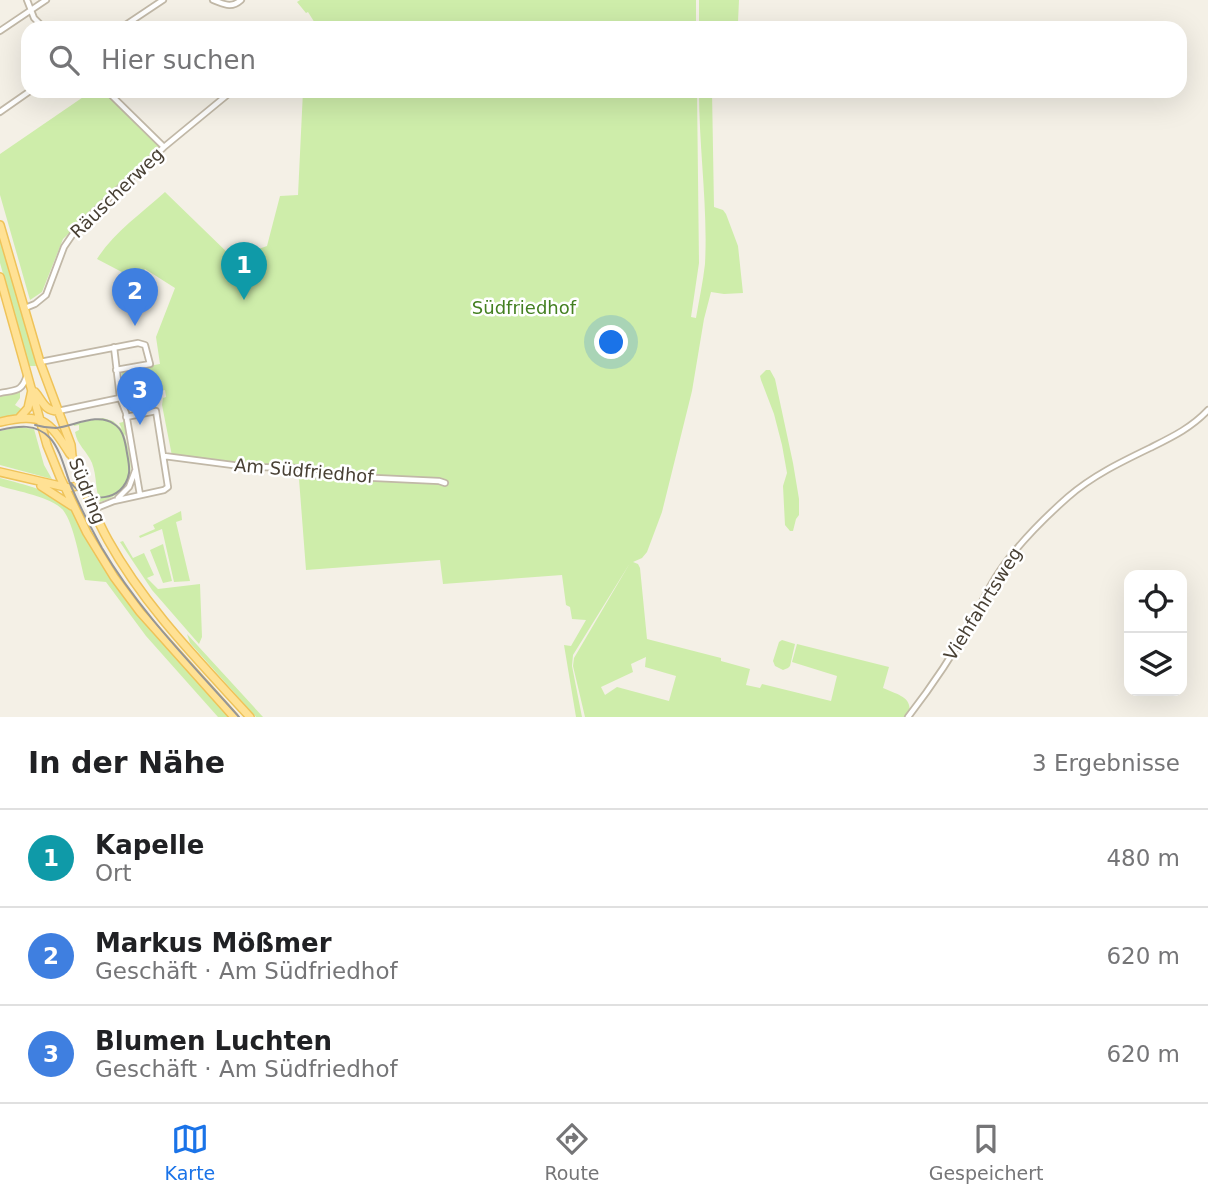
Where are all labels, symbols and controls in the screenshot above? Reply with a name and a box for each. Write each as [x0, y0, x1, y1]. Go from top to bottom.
search box [21, 21, 1187, 98]
icon: search [45, 41, 83, 79]
text: Hier suchen [101, 45, 256, 75]
street label: Räuscherweg [66, 143, 167, 242]
pin: 1 [221, 242, 267, 300]
pin: 2 [112, 268, 158, 326]
park label: Südfriedhof [472, 297, 577, 318]
your location [594, 325, 628, 359]
pin: 3 [117, 367, 163, 425]
street label: Am Südfriedhof [233, 454, 375, 487]
street label: Südring [65, 455, 110, 527]
street label: Viehfahrtsweg [939, 543, 1026, 664]
map controls [1124, 570, 1187, 696]
button: locate [1124, 570, 1187, 633]
button: layers [1124, 633, 1187, 696]
text: In der Nähe [28, 745, 225, 780]
text: 3 Ergebnisse [1032, 750, 1180, 776]
text: Kapelle [95, 830, 204, 860]
text: 1 [43, 845, 59, 871]
text: 480 m [1106, 845, 1180, 871]
text: Ort [95, 860, 132, 886]
text: Markus Mößmer [95, 928, 332, 958]
text: 2 [43, 943, 59, 969]
text: 620 m [1106, 943, 1180, 969]
text: Geschäft · Am Südfriedhof [95, 958, 398, 984]
text: Blumen Luchten [95, 1026, 332, 1056]
text: 3 [43, 1041, 59, 1067]
text: 620 m [1106, 1041, 1180, 1067]
text: Geschäft · Am Südfriedhof [95, 1056, 398, 1082]
tab: Karte [165, 1120, 215, 1184]
tab: Route [544, 1120, 600, 1184]
tab: Gespeichert [929, 1120, 1043, 1184]

